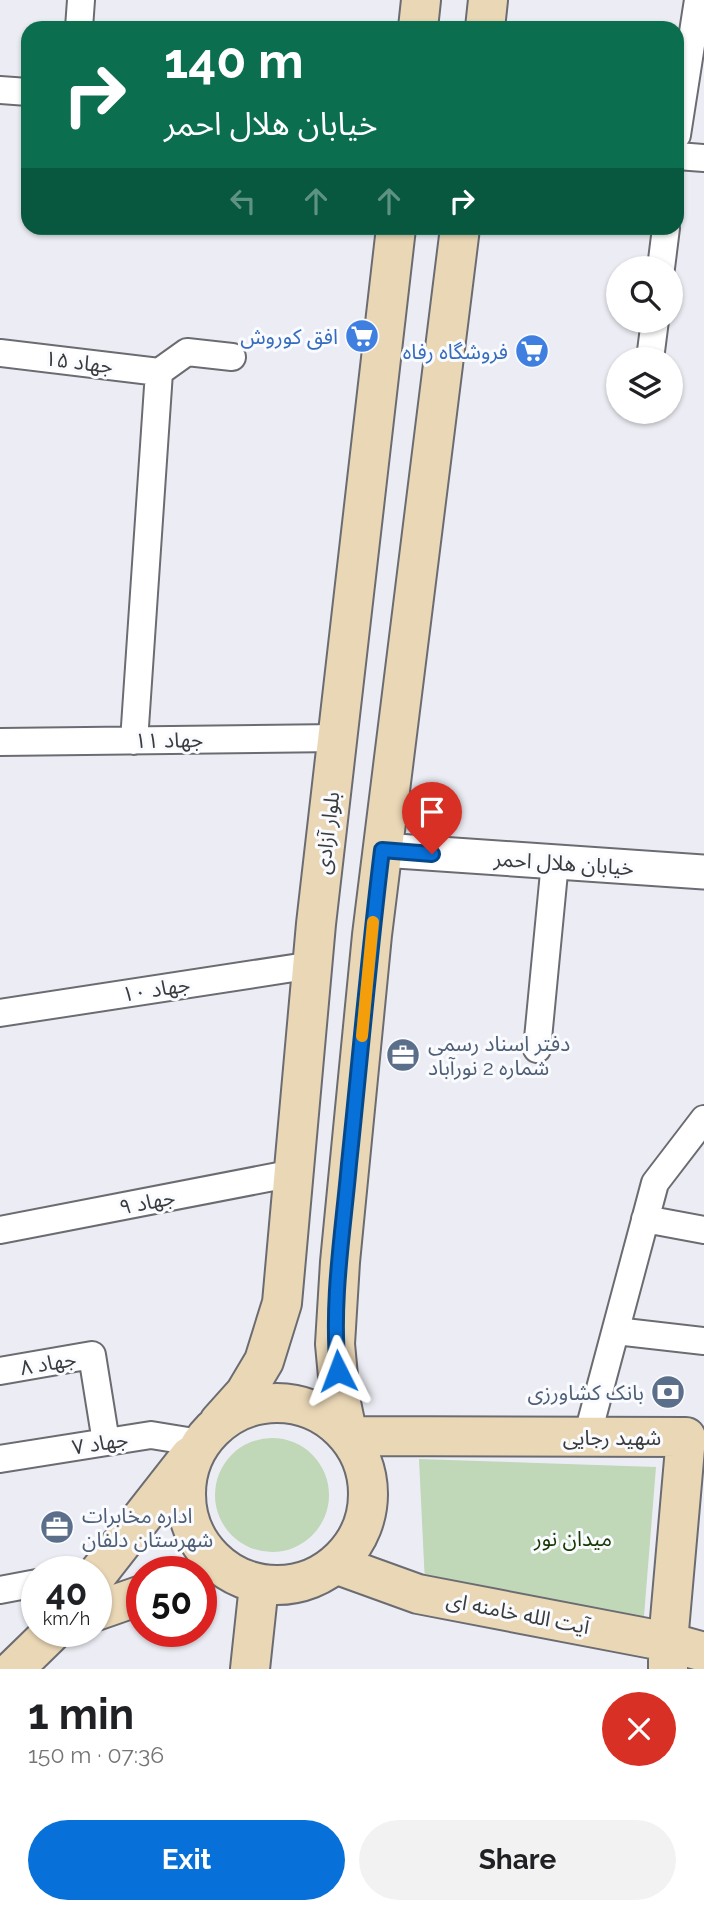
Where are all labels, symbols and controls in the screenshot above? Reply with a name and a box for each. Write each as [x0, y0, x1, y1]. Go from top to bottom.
text: 140 m [164, 32, 304, 89]
icon: right [49, 49, 140, 140]
text: خیابان هلال احمر [164, 105, 378, 142]
icon: left [224, 182, 262, 220]
icon: ahead [297, 182, 335, 220]
icon: ahead [370, 182, 408, 220]
icon: right [443, 182, 481, 220]
map controls [606, 256, 683, 424]
button: search [606, 256, 683, 333]
supermarket icon: افق کوروش [343, 317, 381, 355]
place label: افق کوروش [240, 324, 338, 350]
supermarket icon: فروشگاه رفاه [513, 332, 551, 370]
place label: فروشگاه رفاه [403, 339, 508, 364]
street label: جهاد ۱۵ [43, 345, 115, 379]
button: layers [606, 347, 683, 424]
street label: جهاد ۱۱ [135, 727, 203, 753]
pin [402, 782, 462, 854]
street label: بلوار آزادی [310, 790, 344, 876]
icon: arrive [413, 793, 451, 831]
street label: خیابان هلال احمر [492, 846, 635, 880]
street label: جهاد ۱۰ [120, 971, 192, 1007]
place label: دفتر اسناد رسمی شماره 2 نورآباد [428, 1031, 570, 1080]
office icon: دفتر اسناد رسمی شماره 2 نورآباد [384, 1036, 422, 1074]
street label: جهاد ۹ [117, 1184, 177, 1220]
position arrow [301, 1334, 375, 1408]
street label: جهاد ۸ [18, 1346, 78, 1380]
bank icon: بانک کشاورزی [649, 1373, 687, 1411]
place label: بانک کشاورزی [527, 1380, 644, 1405]
street label: شهید رجایی [563, 1425, 661, 1450]
street label: جهاد ۷ [70, 1426, 130, 1460]
place label: اداره مخابرات شهرستان دلفان [82, 1503, 213, 1552]
office icon: اداره مخابرات شهرستان دلفان [38, 1508, 76, 1546]
park label: میدان نور [533, 1526, 612, 1551]
speed limit sign: 50 [126, 1556, 217, 1647]
text: 40 [46, 1572, 87, 1613]
street label: آیت الله خامنه ای [444, 1587, 592, 1639]
text: km/h [43, 1608, 90, 1629]
text: 1 min [28, 1690, 134, 1739]
button: close [602, 1692, 676, 1766]
text: 150 m · 07:36 [28, 1741, 164, 1768]
button: Exit [28, 1820, 345, 1900]
button: Share [359, 1820, 676, 1900]

